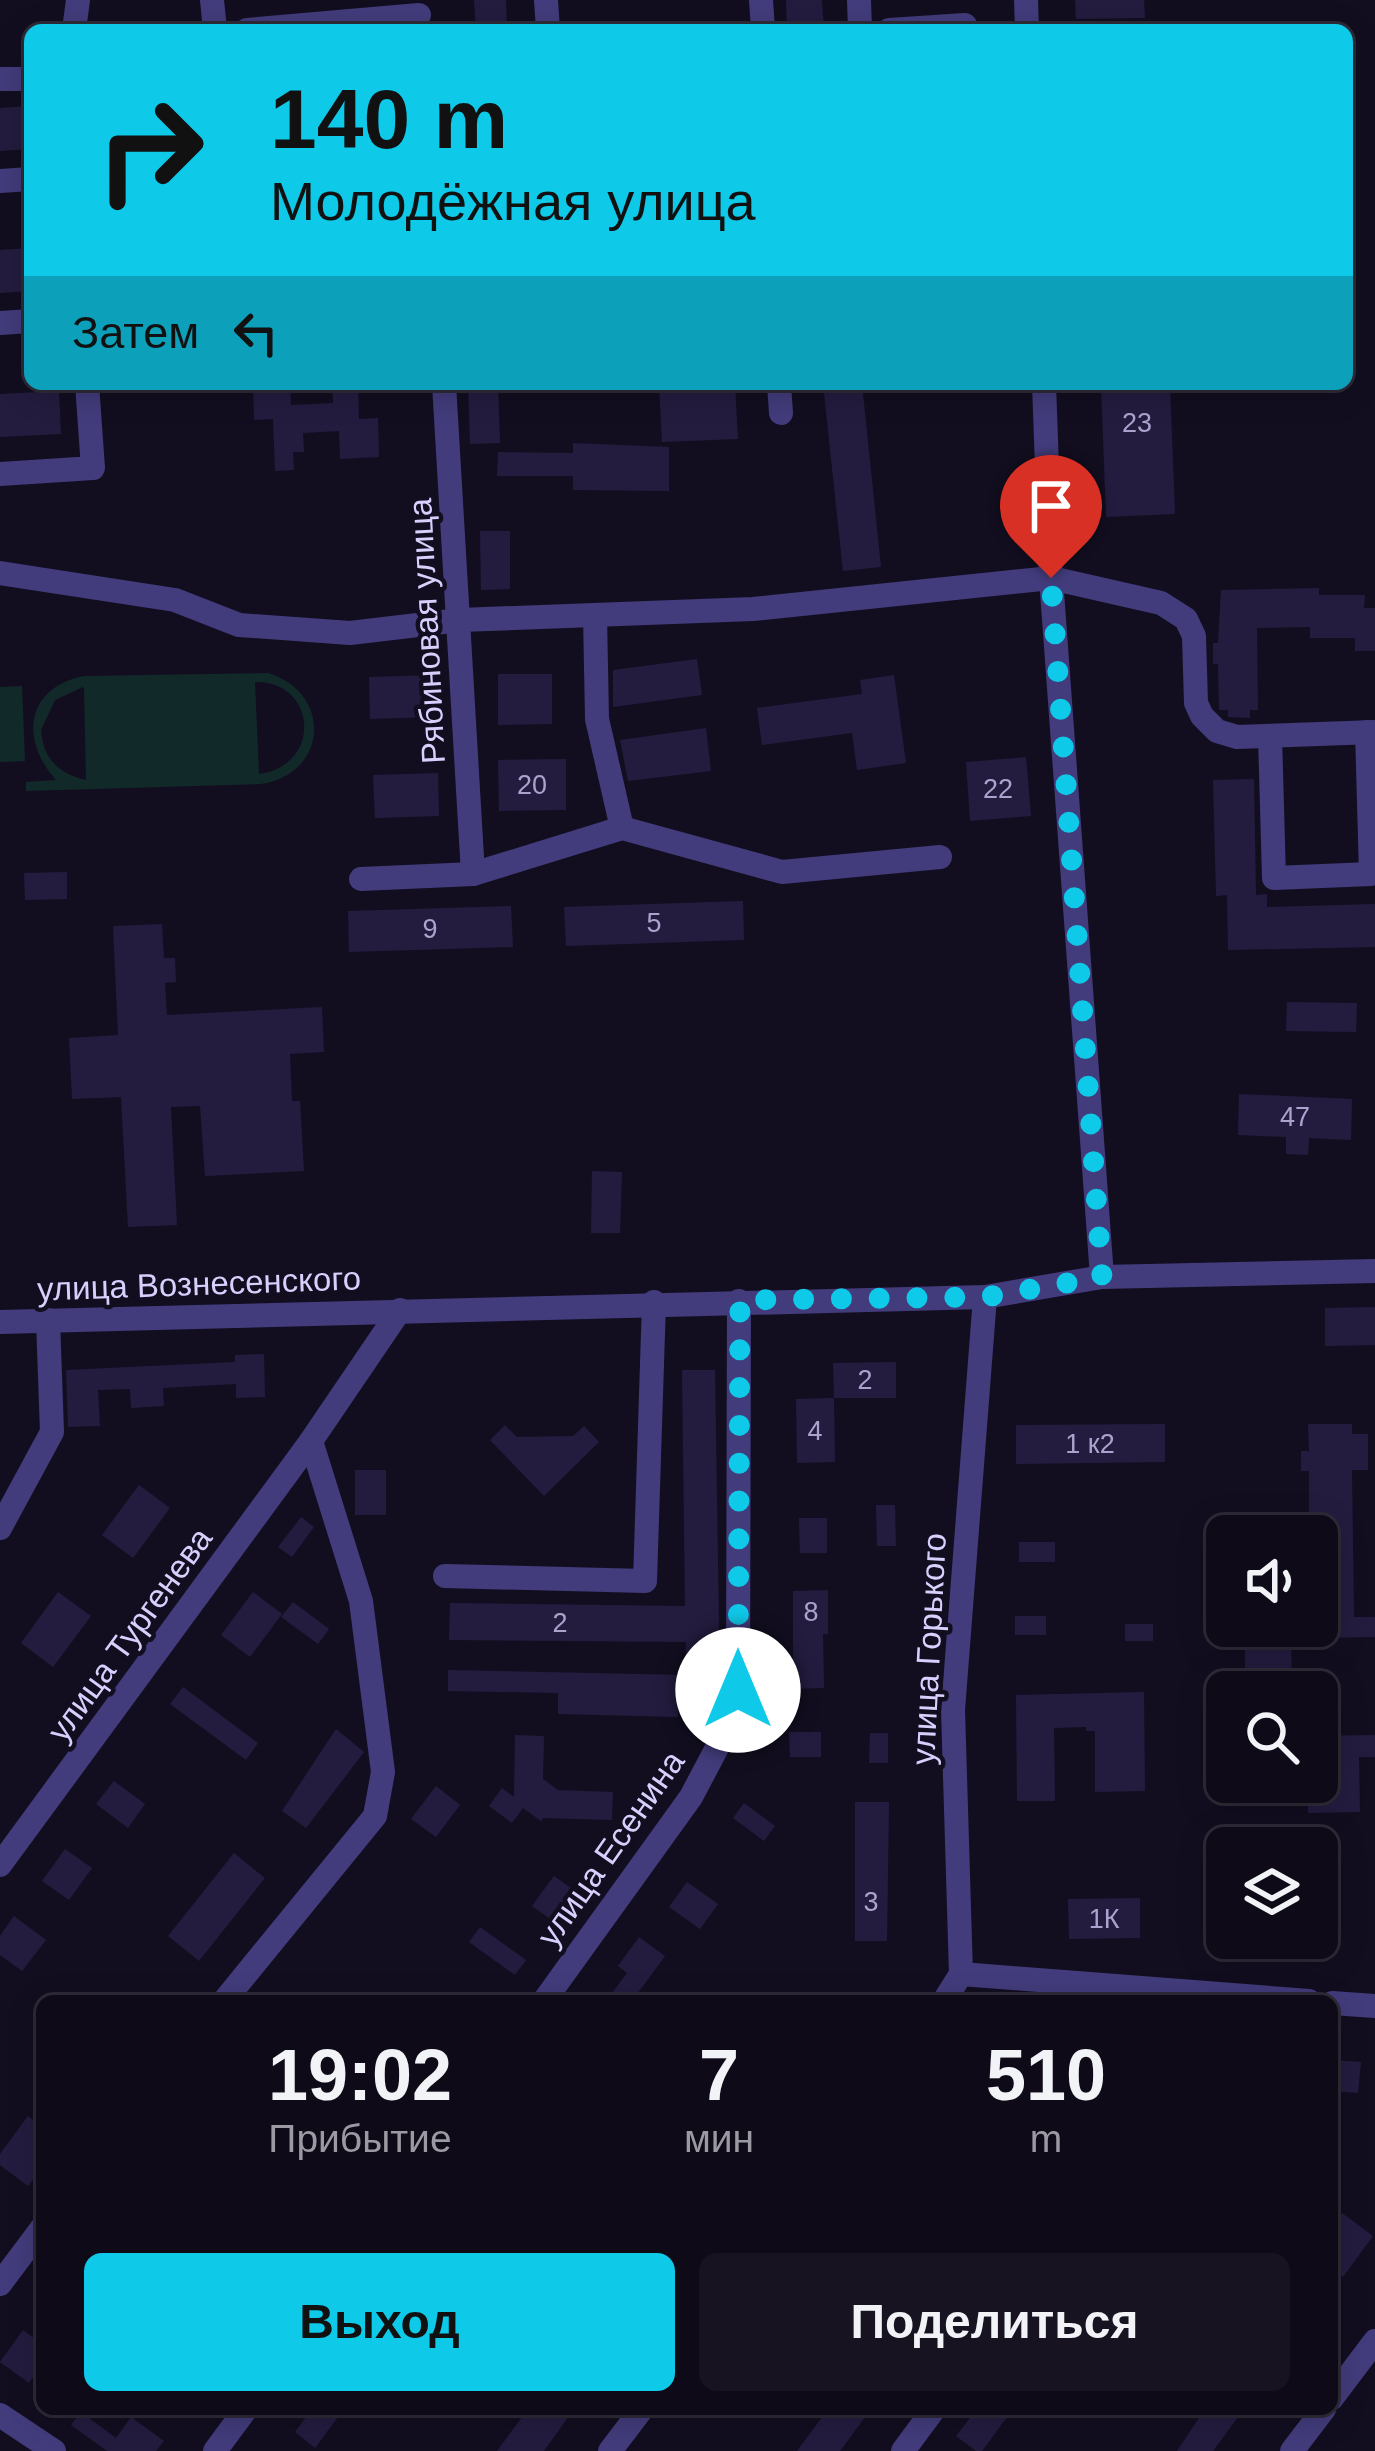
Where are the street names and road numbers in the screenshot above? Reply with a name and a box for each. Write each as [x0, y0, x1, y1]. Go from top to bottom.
street label: Рябиновая улица [401, 497, 452, 765]
street label: улица Вознесенского [36, 1259, 362, 1308]
street label: улица Тургенева [40, 1520, 220, 1748]
street label: улица Горького [904, 1532, 953, 1766]
street label: улица Есенина [529, 1743, 692, 1953]

